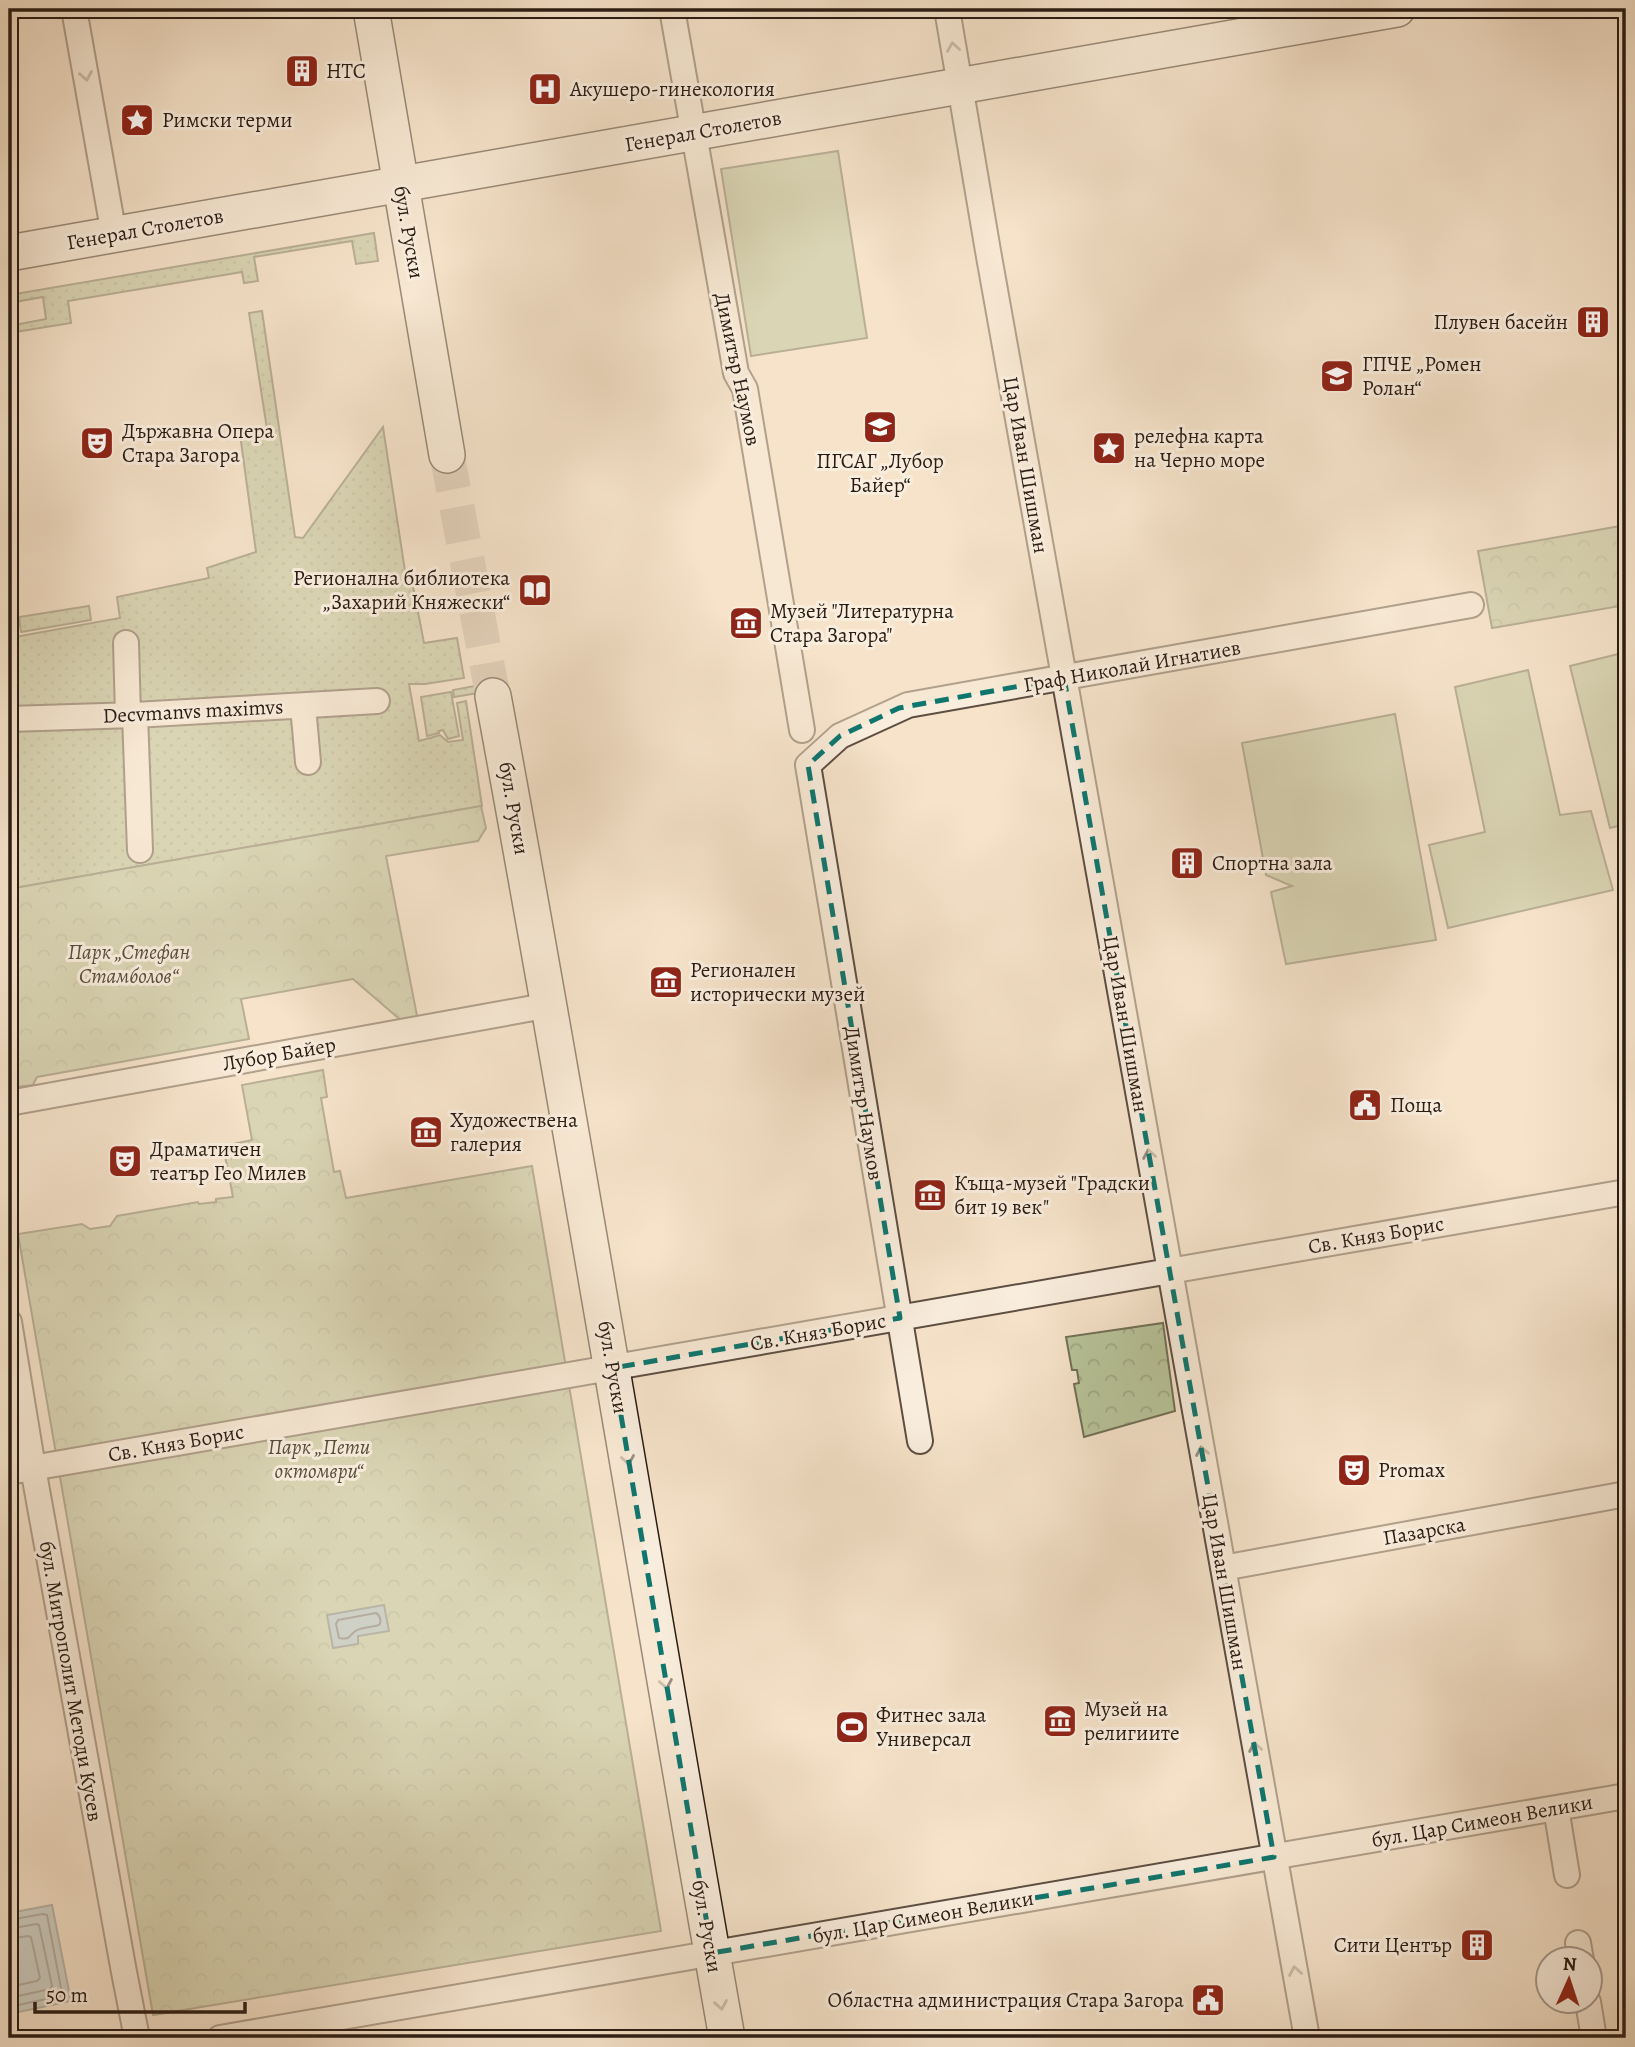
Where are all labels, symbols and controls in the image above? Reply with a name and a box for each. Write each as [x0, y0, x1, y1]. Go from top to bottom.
one-way arrow [946, 41, 961, 53]
building icon: НТС [283, 52, 321, 90]
place label: НТС [326, 57, 366, 85]
one-way arrow [78, 70, 93, 82]
hospital icon: Акушеро-гинекология [526, 70, 564, 108]
place label: Акушеро-гинекология [569, 75, 775, 103]
place icon: Римски терми [118, 101, 156, 139]
street label: Генерал Столетов [622, 103, 784, 159]
place label: Римски терми [162, 106, 293, 134]
street label: бул. Руски [387, 183, 431, 281]
street label: Генерал Столетов [64, 201, 226, 257]
street label: Димитър Наумов [708, 290, 768, 448]
building icon: Плувен басейн [1574, 303, 1612, 341]
place label: Плувен басейн [1434, 308, 1568, 336]
place label: ГПЧЕ „Ромен Ролан“ [1362, 350, 1481, 402]
school or university icon: ГПЧЕ „Ромен Ролан“ [1318, 357, 1356, 395]
street label: Цар Иван Шишман [997, 374, 1055, 556]
school or university icon: ПГСАГ „Лубор Байер“ [861, 408, 899, 446]
place label: Държавна Опера Стара Загора [122, 417, 275, 469]
place label: релефна карта на Черно море [1134, 422, 1265, 474]
theatre icon: Държавна Опера Стара Загора [78, 424, 116, 462]
place icon: релефна карта на Черно море [1090, 429, 1128, 467]
place label: ПГСАГ „Лубор Байер“ [816, 447, 944, 499]
place label: Регионална библиотека „Захарий Княжески“ [293, 564, 510, 616]
library icon: Регионална библиотека „Захарий Княжески“ [516, 571, 554, 609]
place label: Музей "Литературна Стара Загора" [770, 597, 954, 649]
museum icon: Музей "Литературна Стара Загора" [727, 604, 765, 642]
street label: Граф Николай Игнатиев [1021, 633, 1243, 699]
street label: Decvmanvs maximvs [102, 692, 284, 730]
street label: бул. Руски [492, 759, 536, 857]
building icon: Спортна зала [1168, 844, 1206, 882]
place label: Спортна зала [1212, 849, 1333, 877]
street label: Цар Иван Шишман [1097, 933, 1155, 1115]
park label: Парк „Стефан Стамболов“ [68, 938, 191, 990]
place label: Регионален исторически музей [690, 956, 865, 1008]
museum icon: Регионален исторически музей [647, 963, 685, 1001]
street label: Димитър Наумов [838, 1024, 890, 1182]
street label: Лубор Байер [220, 1030, 338, 1078]
public building icon: Поща [1346, 1086, 1384, 1124]
place label: Поща [1390, 1091, 1442, 1119]
place label: Художествена галерия [450, 1106, 578, 1158]
museum icon: Художествена галерия [407, 1113, 445, 1151]
place label: Драматичен театър Гео Милев [150, 1135, 307, 1187]
theatre icon: Драматичен театър Гео Милев [106, 1142, 144, 1180]
one-way arrow [1142, 1148, 1157, 1160]
place label: Къща-музей "Градски бит 19 век" [954, 1169, 1150, 1221]
museum icon: Къща-музей "Градски бит 19 век" [911, 1176, 949, 1214]
street label: Св. Княз Борис [1306, 1209, 1446, 1261]
street label: Св. Княз Борис [748, 1306, 888, 1358]
street label: бул. Руски [591, 1318, 635, 1416]
street label: Св. Княз Борис [106, 1417, 246, 1469]
park label: Парк „Пети октомври“ [268, 1433, 370, 1485]
one-way arrow [1195, 1445, 1210, 1457]
theatre icon: Promax [1335, 1451, 1373, 1489]
one-way arrow [620, 1454, 635, 1466]
place label: Promax [1378, 1456, 1445, 1484]
street label: Цар Иван Шишман [1196, 1491, 1254, 1673]
street label: Пазарска [1381, 1510, 1468, 1552]
street label: бул. Митрополит Методи Кусев [33, 1539, 109, 1823]
one-way arrow [658, 1678, 673, 1690]
place label: Музей на религиите [1084, 1695, 1180, 1747]
place label: Фитнес зала Универсал [876, 1701, 987, 1753]
museum icon: Музей на религиите [1041, 1702, 1079, 1740]
sports icon: Фитнес зала Универсал [833, 1708, 871, 1746]
one-way arrow [1248, 1741, 1263, 1753]
street label: бул. Цар Симеон Велики [1369, 1788, 1595, 1854]
street label: бул. Руски [685, 1877, 729, 1975]
street label: бул. Цар Симеон Велики [810, 1884, 1036, 1950]
building icon: Сити Център [1458, 1926, 1496, 1964]
place label: Сити Център [1334, 1931, 1452, 1959]
north arrow [1534, 1946, 1604, 2016]
text: N [1562, 1951, 1578, 1977]
one-way arrow [1288, 1965, 1303, 1977]
scale bar [35, 1970, 245, 2014]
text: 50 m [46, 1981, 88, 2009]
public building icon: Областна администрация Стара Загора [1189, 1981, 1227, 2019]
place label: Областна администрация Стара Загора [828, 1986, 1184, 2014]
one-way arrow [713, 1999, 728, 2011]

